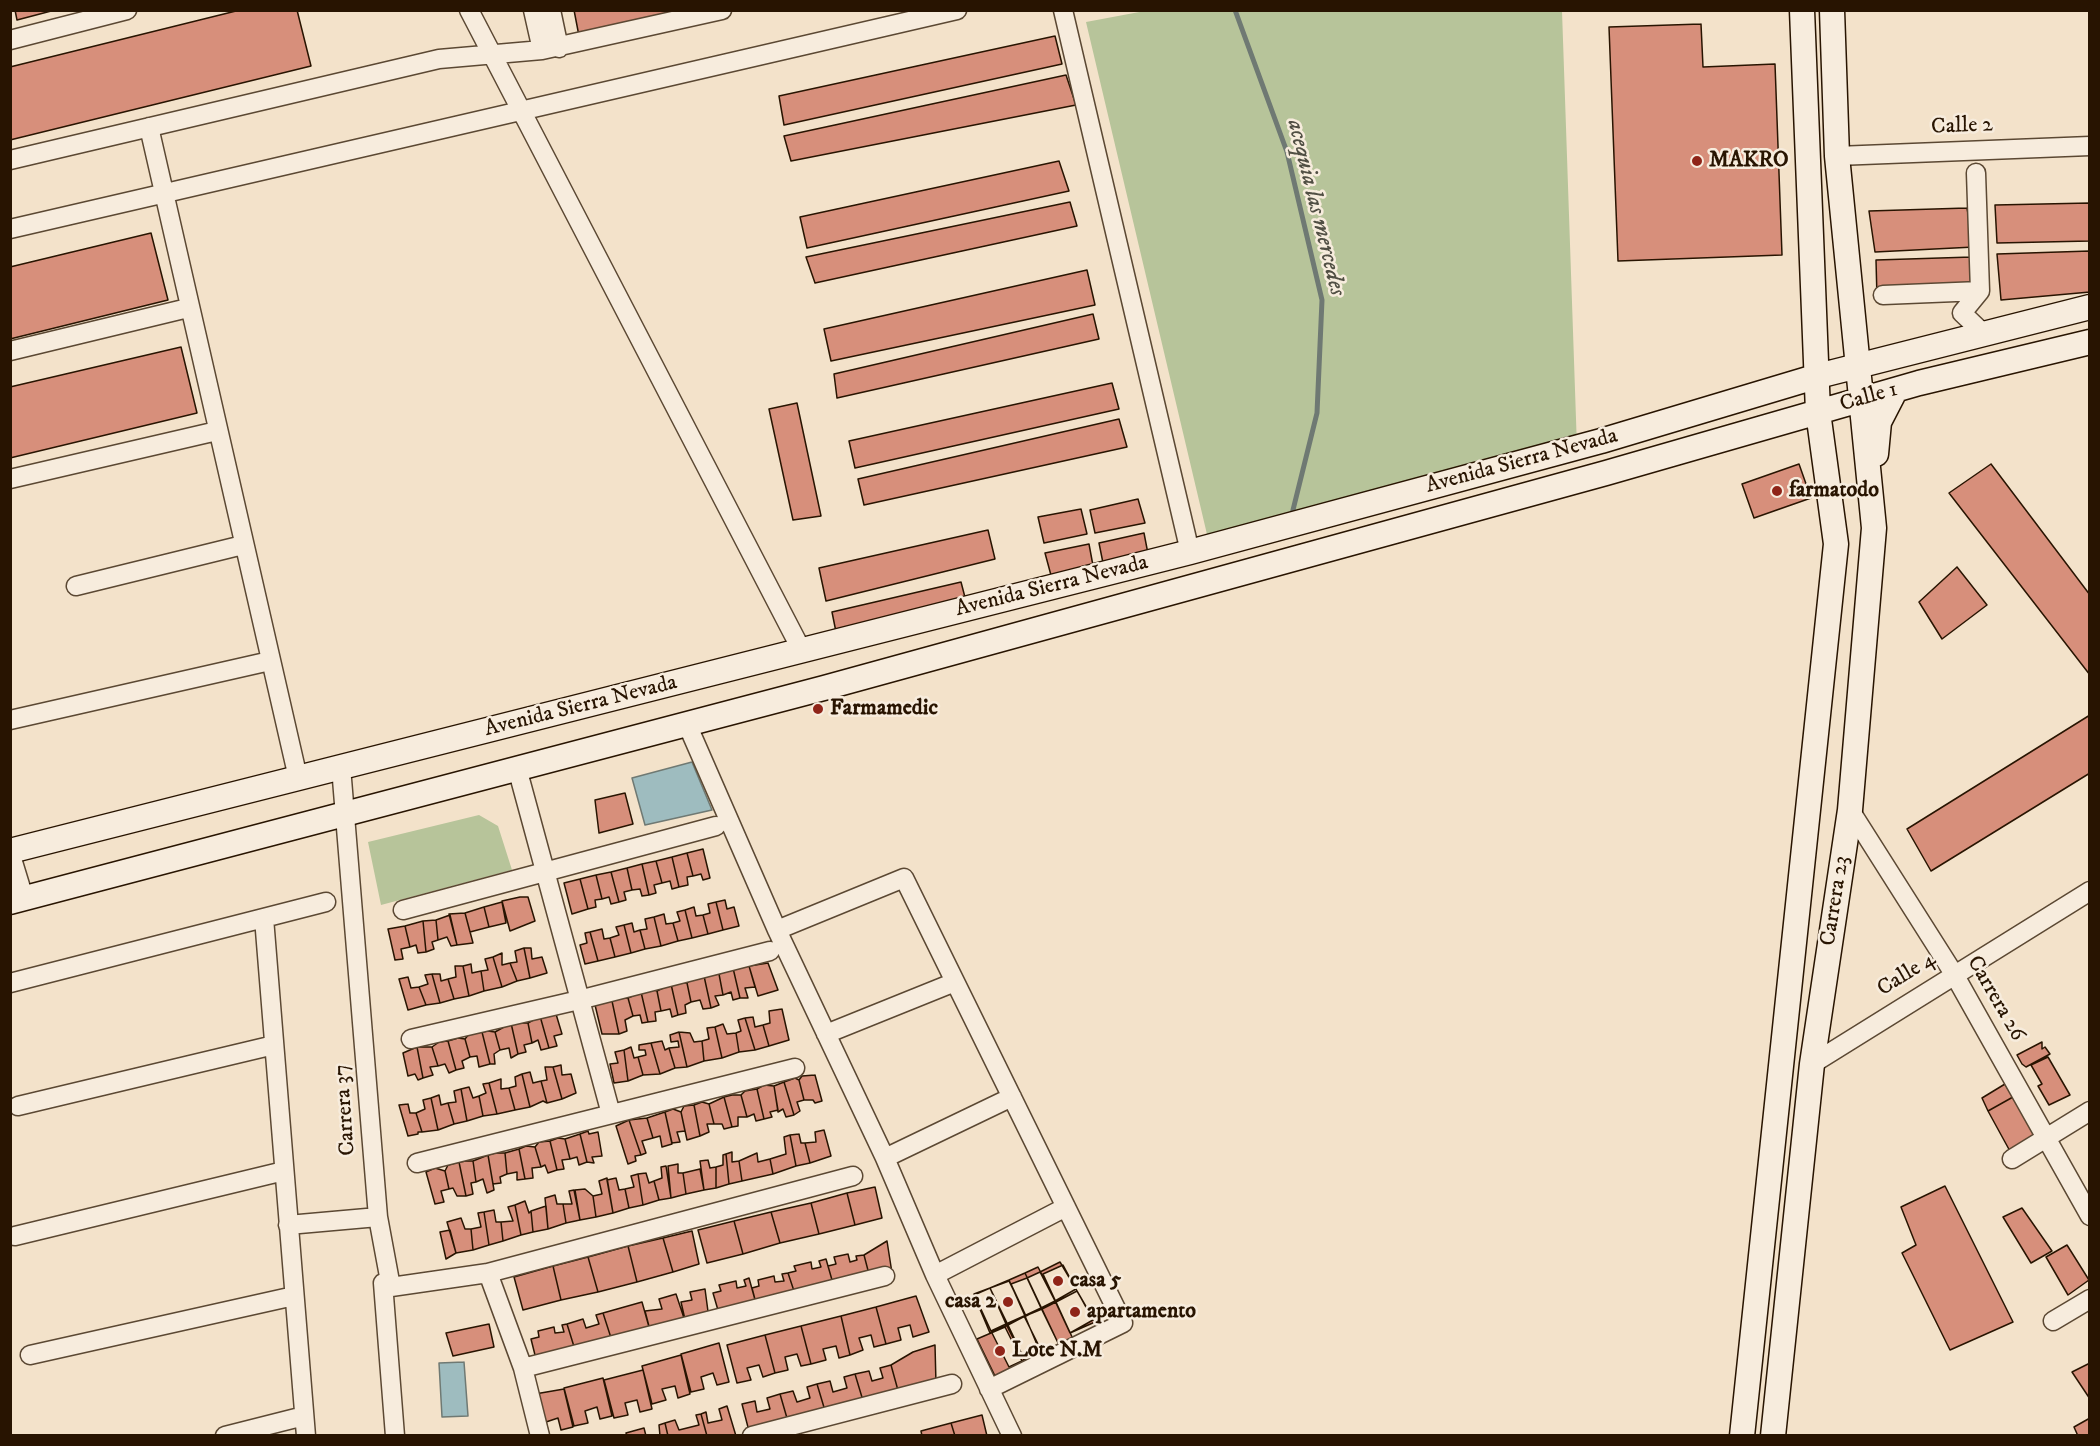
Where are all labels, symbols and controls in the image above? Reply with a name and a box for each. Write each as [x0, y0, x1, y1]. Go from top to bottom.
street label: Calle 2 [1931, 113, 1993, 141]
water label: acequia las mercedes [1279, 117, 1351, 299]
place label: MAKRO [1709, 148, 1789, 174]
marker: MAKRO [1690, 154, 1704, 168]
street label: Calle 1 [1837, 377, 1901, 419]
street label: Avenida Sierra Nevada [1423, 424, 1621, 500]
place label: farmatodo [1789, 478, 1879, 504]
marker: farmatodo [1770, 484, 1784, 498]
street label: Avenida Sierra Nevada [953, 550, 1151, 624]
street label: Avenida Sierra Nevada [482, 670, 680, 744]
place label: Farmamedic [830, 696, 938, 722]
marker: Farmamedic [811, 702, 825, 716]
street label: Carrera 23 [1816, 854, 1856, 948]
street label: Calle 4 [1873, 947, 1941, 1003]
street label: Carrera 26 [1960, 952, 2030, 1046]
street label: Carrera 37 [330, 1063, 362, 1157]
place label: casa 5 [1070, 1268, 1121, 1294]
marker: casa 5 [1051, 1274, 1065, 1288]
place label: casa 2 [945, 1289, 996, 1315]
marker: casa 2 [1001, 1295, 1015, 1309]
place label: apartamento [1087, 1299, 1196, 1325]
marker: apartamento [1068, 1305, 1082, 1319]
place label: Lote N.M [1012, 1338, 1102, 1364]
marker: Lote N.M [993, 1344, 1007, 1358]

